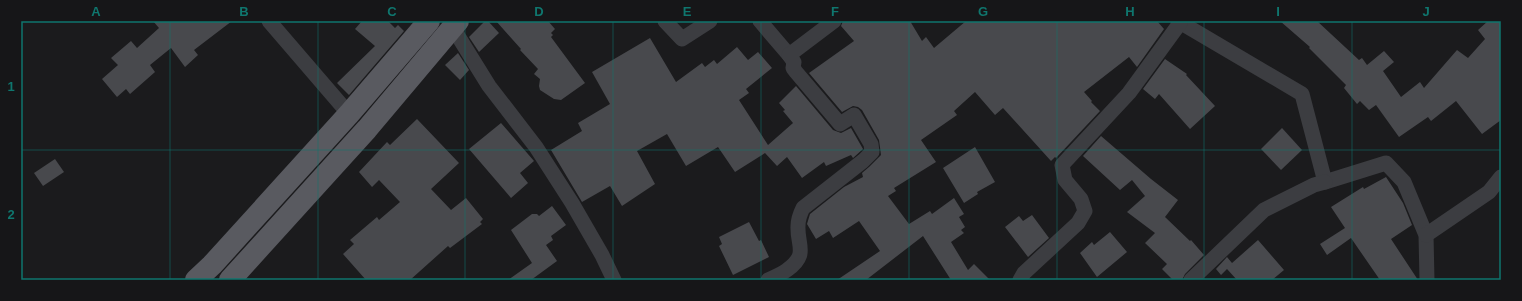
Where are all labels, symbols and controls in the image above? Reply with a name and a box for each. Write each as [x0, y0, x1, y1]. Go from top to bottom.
text: A [91, 4, 101, 19]
text: B [239, 4, 249, 19]
text: C [387, 4, 397, 19]
text: D [534, 4, 544, 19]
text: E [683, 4, 692, 19]
text: F [831, 4, 839, 19]
text: G [978, 4, 988, 19]
text: H [1125, 4, 1135, 19]
text: I [1276, 4, 1280, 19]
text: J [1422, 4, 1430, 19]
text: 1 [7, 79, 15, 94]
text: 2 [7, 207, 15, 222]

